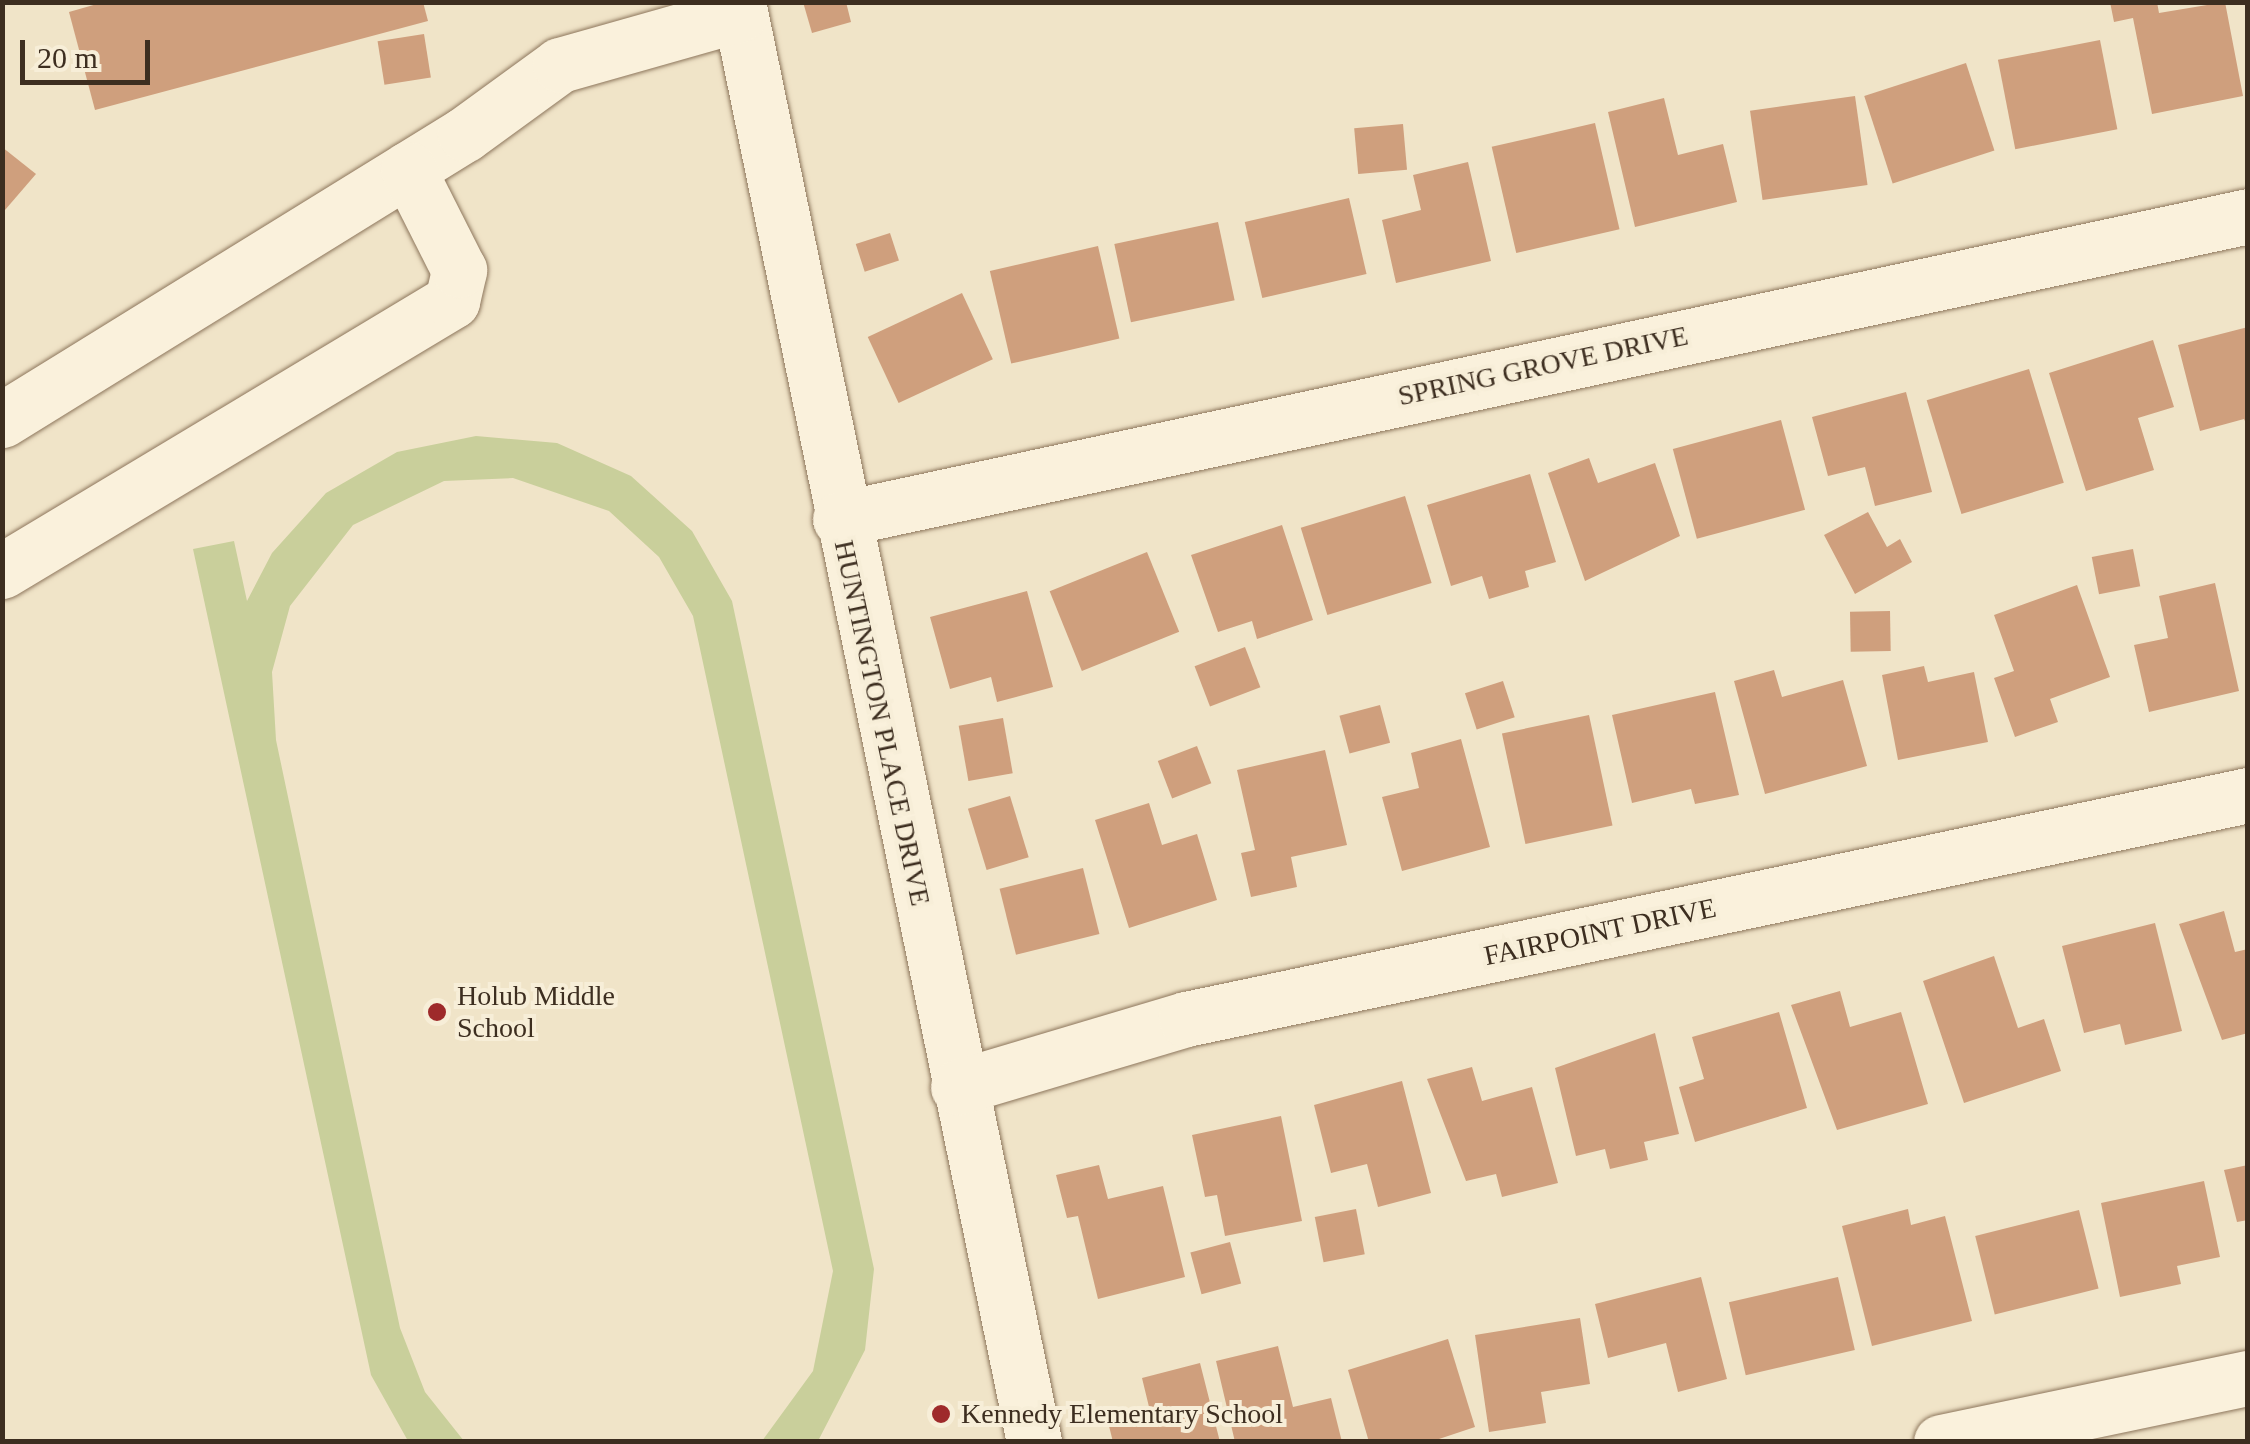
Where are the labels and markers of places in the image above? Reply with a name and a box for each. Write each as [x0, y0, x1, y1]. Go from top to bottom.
place label: Holub Middle School [457, 979, 615, 1045]
marker: Holub Middle School [426, 1001, 448, 1023]
place label: Kennedy Elementary School [961, 1397, 1283, 1431]
marker: Kennedy Elementary School [930, 1403, 952, 1425]

